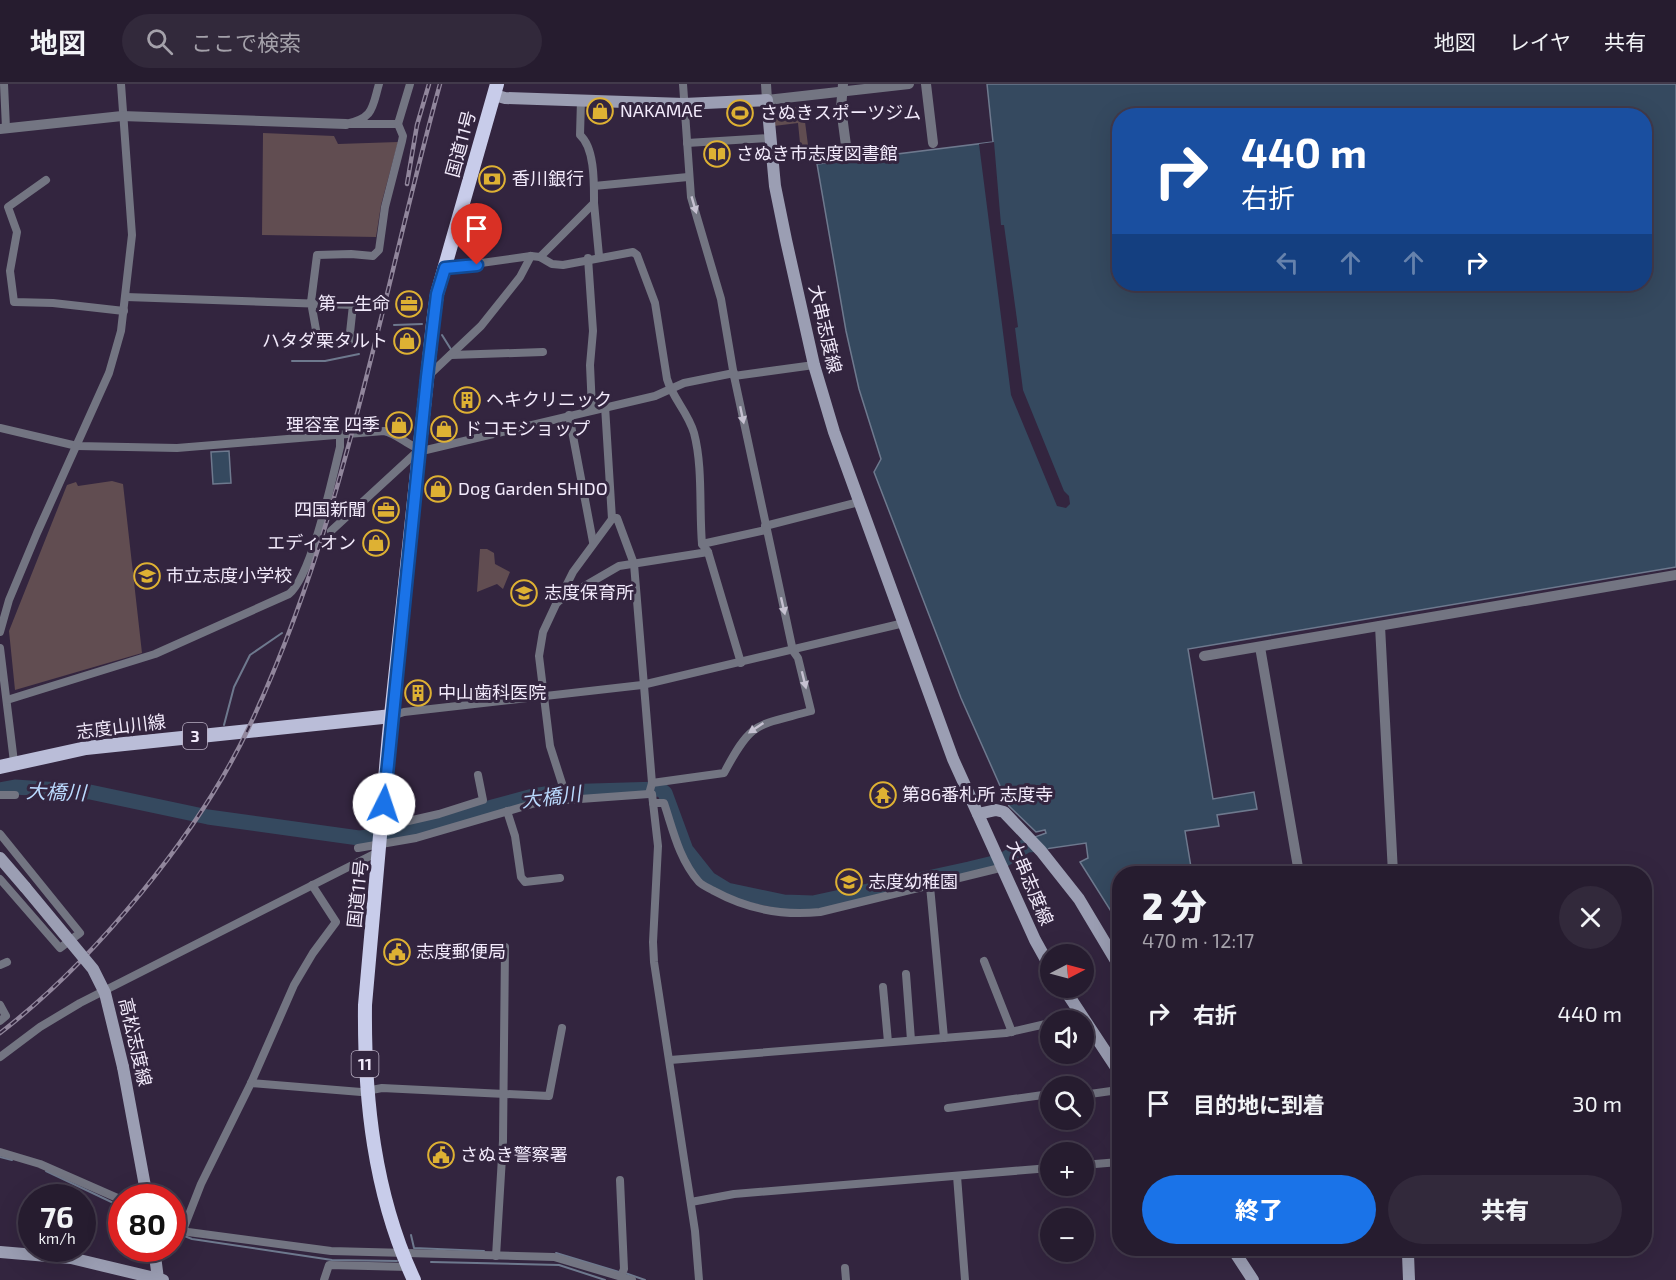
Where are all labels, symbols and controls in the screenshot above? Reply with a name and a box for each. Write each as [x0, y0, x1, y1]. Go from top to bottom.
search box [122, 14, 542, 68]
text: 地図 [30, 25, 86, 59]
icon: search [143, 25, 176, 58]
text: ここで検索 [191, 29, 301, 55]
text: 地図 [1434, 29, 1476, 54]
text: レイヤ [1509, 29, 1571, 54]
text: 共有 [1604, 29, 1646, 54]
shop icon: NAKAMAE [585, 96, 615, 126]
sports icon: さぬきスポーツジム [725, 98, 755, 128]
place label: NAKAMAE [620, 99, 703, 121]
place label: さぬきスポーツジム [760, 101, 921, 123]
street label: 国道11号 [441, 108, 480, 180]
text: 440 m [1241, 126, 1367, 176]
icon: right [1142, 132, 1220, 210]
library icon: さぬき市志度図書館 [702, 139, 732, 169]
place label: さぬき市志度図書館 [736, 142, 898, 164]
bank icon: 香川銀行 [477, 164, 507, 194]
place label: 香川銀行 [512, 167, 584, 189]
text: 右折 [1241, 181, 1295, 213]
one-way arrow [690, 196, 699, 214]
pin [451, 203, 502, 265]
icon: arrive [460, 212, 493, 245]
icon: left [1271, 246, 1304, 279]
icon: ahead [1334, 246, 1367, 279]
icon: ahead [1397, 246, 1430, 279]
icon: right [1460, 246, 1493, 279]
street label: 大串志度線 [805, 282, 847, 375]
office icon: 第一生命 [394, 289, 424, 319]
place label: 第一生命 [318, 292, 390, 314]
shop icon: ハタダ栗タルト [392, 326, 422, 356]
place label: ハタダ栗タルト [262, 329, 388, 351]
building icon: ヘキクリニック [452, 385, 482, 415]
place label: ヘキクリニック [486, 388, 612, 410]
one-way arrow [738, 406, 748, 424]
shop icon: 理容室 四季 [384, 410, 414, 440]
place label: 理容室 四季 [286, 413, 380, 435]
shop icon: ドコモショップ [429, 414, 459, 444]
place label: ドコモショップ [464, 417, 590, 439]
shop icon: Dog Garden SHIDO [423, 474, 453, 504]
place label: Dog Garden SHIDO [458, 477, 608, 499]
office icon: 四国新聞 [371, 495, 401, 525]
place label: 四国新聞 [294, 498, 366, 520]
shop icon: エディオン [361, 528, 391, 558]
place label: エディオン [267, 531, 356, 553]
school or university icon: 市立志度小学校 [132, 561, 162, 591]
place label: 市立志度小学校 [166, 564, 292, 586]
school or university icon: 志度保育所 [509, 578, 539, 608]
place label: 志度保育所 [544, 581, 634, 603]
one-way arrow [779, 596, 788, 615]
one-way arrow [799, 671, 809, 689]
building icon: 中山歯科医院 [403, 678, 433, 708]
place label: 中山歯科医院 [438, 681, 546, 703]
street label: 志度山川線 [75, 710, 167, 742]
one-way arrow [748, 722, 764, 734]
road number: 3 [183, 723, 207, 749]
position arrow [352, 772, 416, 836]
water label: 大橋川 [26, 778, 88, 804]
water label: 大橋川 [520, 780, 584, 812]
temple icon: 第86番札所 志度寺 [868, 780, 898, 810]
place label: 第86番札所 志度寺 [902, 783, 1053, 805]
street label: 大串志度線 [1003, 837, 1059, 928]
street label: 国道11号 [342, 859, 372, 929]
school or university icon: 志度幼稚園 [834, 867, 864, 897]
place label: 志度幼稚園 [868, 870, 958, 892]
text: 2 分 [1142, 884, 1207, 927]
button: close [1559, 886, 1622, 949]
text: 470 m · 12:17 [1142, 928, 1254, 952]
public building icon: 志度郵便局 [382, 937, 412, 967]
place label: 志度郵便局 [416, 940, 506, 962]
north arrow [1040, 944, 1094, 998]
map controls [1040, 944, 1094, 1262]
street label: 高松志度線 [115, 995, 157, 1088]
icon: right [1142, 997, 1175, 1030]
text: 440 m [1557, 1000, 1622, 1026]
text: 右折 [1193, 1001, 1237, 1027]
button: sound [1040, 1010, 1094, 1064]
road number: 11 [352, 1051, 378, 1077]
button: search [1040, 1076, 1094, 1130]
icon: arrive [1142, 1087, 1175, 1120]
text: 30 m [1572, 1090, 1622, 1116]
text: 目的地に到着 [1193, 1091, 1325, 1117]
public building icon: さぬき警察署 [426, 1140, 456, 1170]
button: + [1040, 1142, 1094, 1196]
place label: さぬき警察署 [460, 1143, 568, 1165]
button: 終了 [1142, 1175, 1376, 1244]
button: 共有 [1388, 1175, 1622, 1244]
speed limit sign: 80 [108, 1184, 186, 1262]
text: 76 [40, 1198, 74, 1234]
button: − [1040, 1208, 1094, 1262]
text: km/h [38, 1229, 76, 1247]

